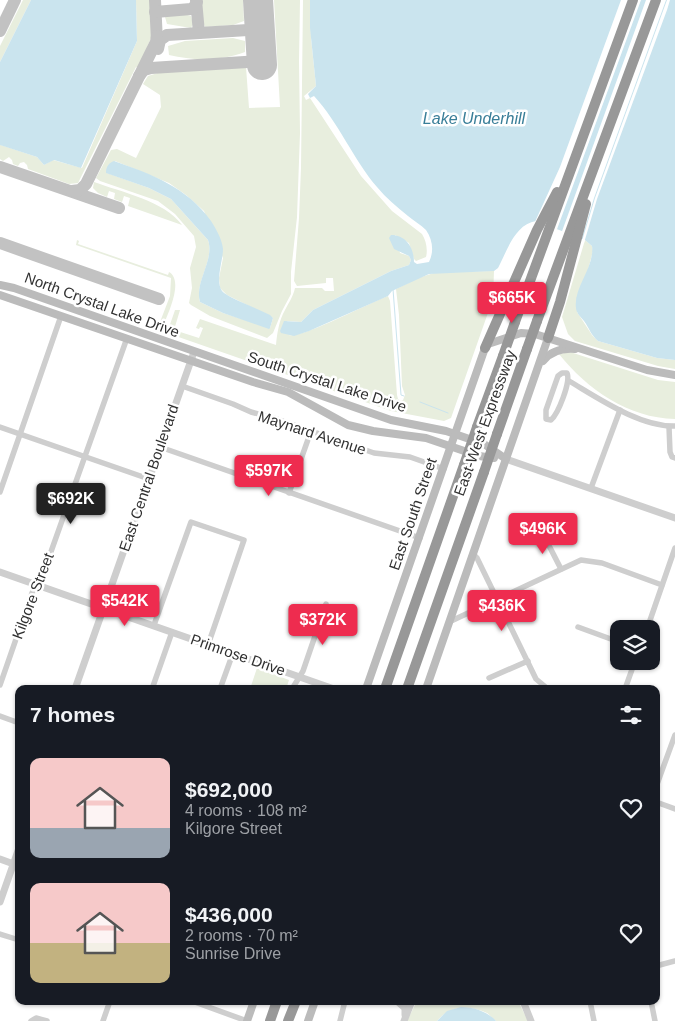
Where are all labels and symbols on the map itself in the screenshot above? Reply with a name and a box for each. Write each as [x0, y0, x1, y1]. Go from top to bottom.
water label: Lake Underhill [423, 110, 526, 127]
street label: North Crystal Lake Drive [22, 269, 182, 340]
pin: $665K [477, 282, 547, 324]
street label: East-West Expressway [450, 347, 519, 498]
street label: South Crystal Lake Drive [246, 348, 409, 415]
street label: East Central Boulevard [115, 402, 182, 554]
street label: Maynard Avenue [256, 407, 368, 458]
pin: $597K [234, 454, 304, 497]
street label: East South Street [385, 455, 440, 572]
pin: $692K [36, 482, 106, 525]
pin: $496K [508, 512, 578, 555]
street label: Kilgore Street [8, 550, 57, 641]
pin: $542K [90, 584, 160, 627]
pin: $436K [467, 590, 537, 632]
pin: $372K [288, 604, 358, 646]
street label: Primrose Drive [189, 630, 288, 679]

